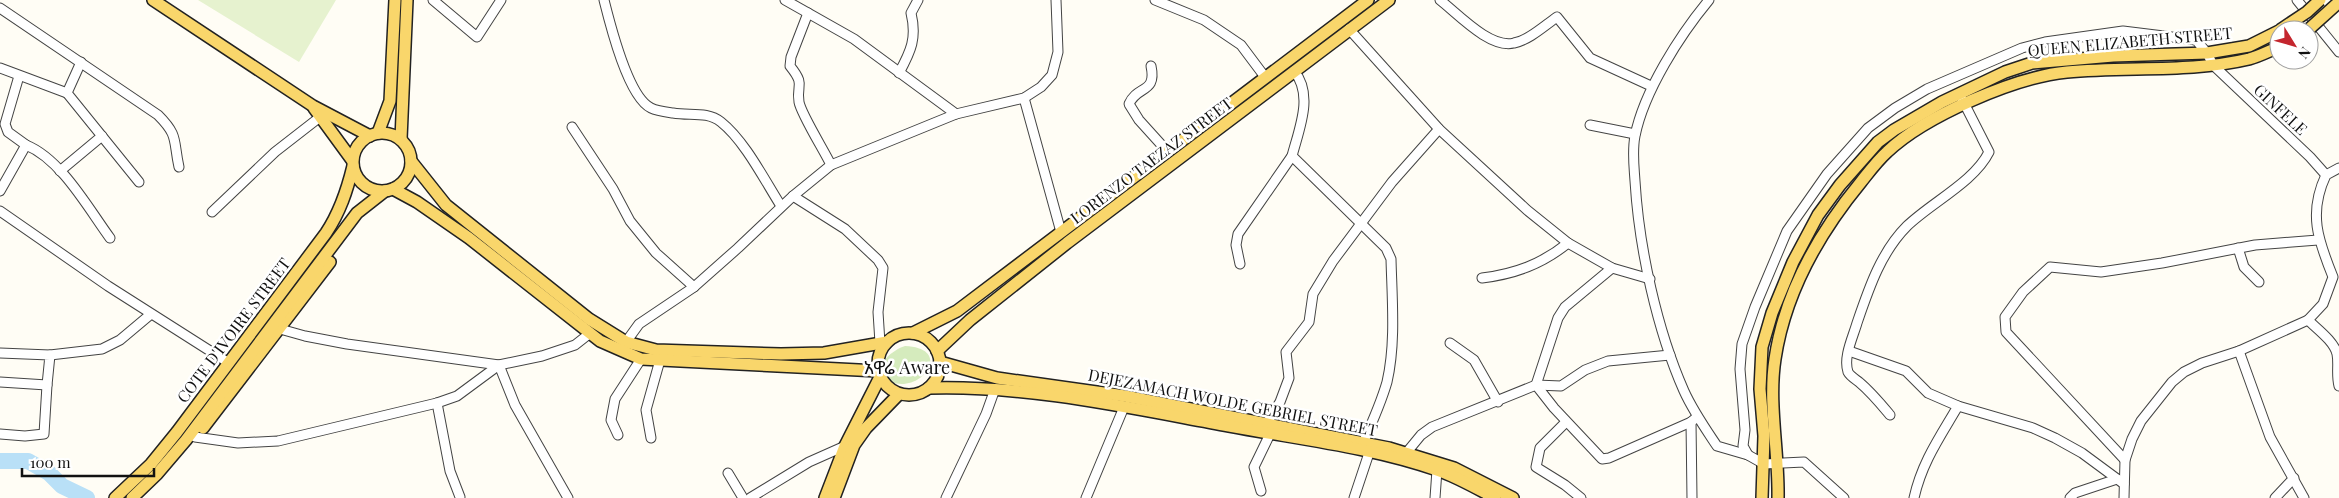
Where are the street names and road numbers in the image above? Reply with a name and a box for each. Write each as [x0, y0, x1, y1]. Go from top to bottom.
street label: QUEEN ELIZABETH STREET [2027, 22, 2233, 60]
street label: GINFELE [2250, 79, 2312, 139]
street label: LORENZO TAEZAZ STREET [1066, 92, 1236, 228]
street label: COTE D'IVOIRE STREET [172, 253, 294, 407]
street label: DEJEZAMACH WOLDE GEBRIEL STREET [1086, 364, 1380, 440]

